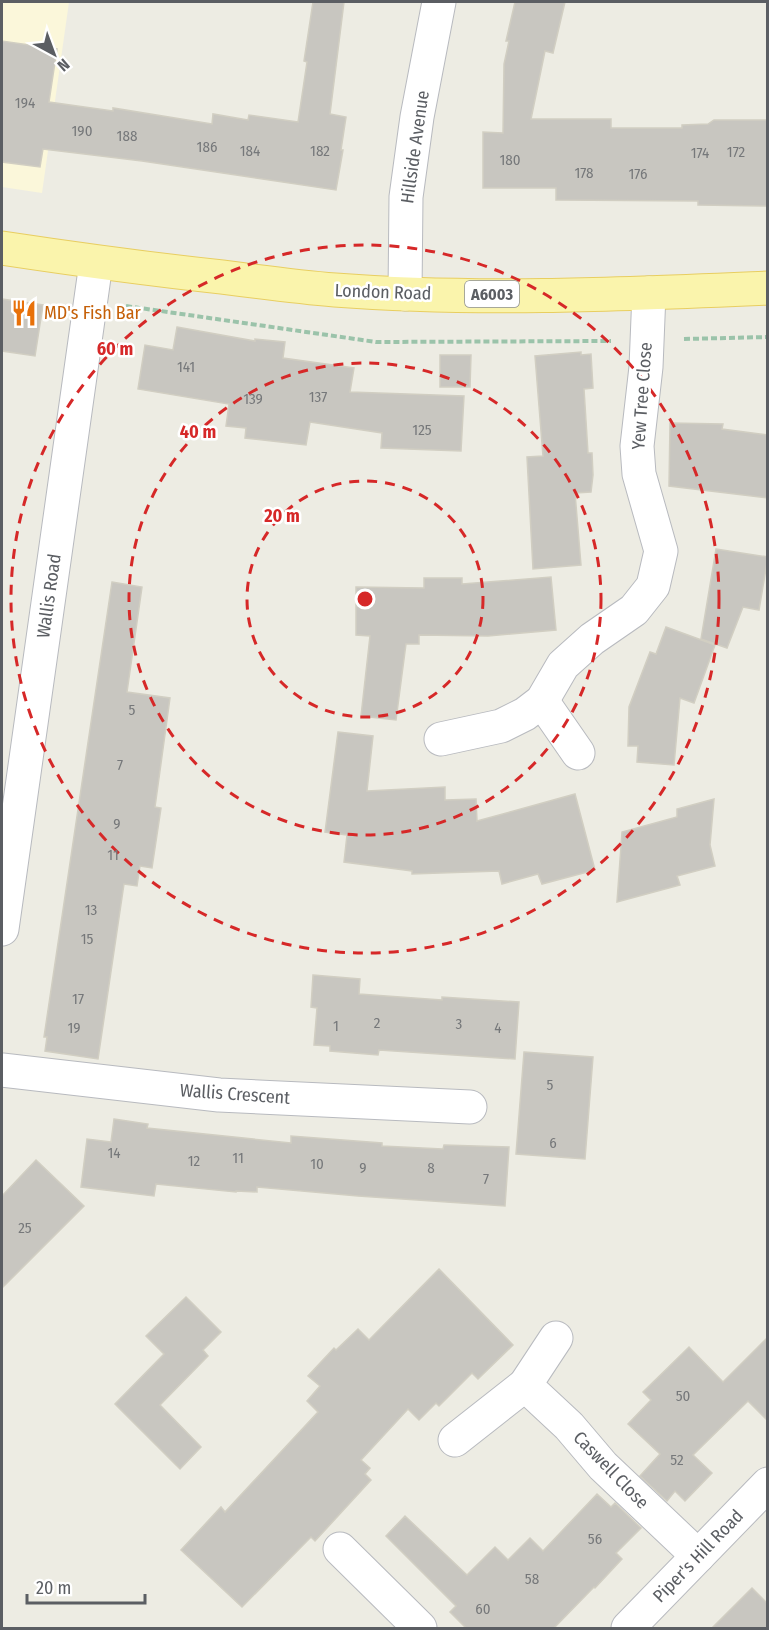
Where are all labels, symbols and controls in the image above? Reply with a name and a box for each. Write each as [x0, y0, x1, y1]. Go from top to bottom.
north arrow [24, 24, 84, 84]
text: N [54, 55, 73, 75]
street label: Hillside Avenue [396, 89, 434, 205]
house number: 194 [15, 94, 35, 112]
house number: 190 [72, 122, 92, 140]
house number: 188 [117, 127, 137, 145]
house number: 186 [197, 138, 217, 156]
house number: 184 [240, 142, 260, 160]
house number: 182 [310, 142, 330, 160]
house number: 172 [727, 143, 746, 161]
house number: 174 [691, 144, 709, 162]
house number: 180 [499, 151, 521, 169]
house number: 178 [574, 164, 594, 182]
house number: 176 [628, 165, 648, 183]
street label: London Road [334, 279, 432, 305]
road number: A6003 [465, 281, 519, 307]
restaurant icon: MD's Fish Bar [9, 298, 39, 328]
place label: MD's Fish Bar [44, 302, 142, 324]
text: 60 m [97, 338, 133, 360]
street label: Yew Tree Close [627, 341, 657, 451]
house number: 141 [177, 358, 195, 376]
house number: 137 [309, 388, 327, 406]
house number: 139 [243, 390, 263, 408]
text: 40 m [180, 421, 216, 443]
house number: 125 [412, 421, 432, 439]
text: 20 m [263, 505, 300, 527]
street label: Wallis Road [32, 552, 66, 640]
centre of rings [355, 589, 375, 609]
house number: 5 [129, 701, 136, 719]
house number: 7 [117, 756, 123, 774]
house number: 9 [113, 815, 121, 833]
house number: 11 [107, 846, 119, 864]
house number: 13 [85, 901, 98, 919]
house number: 15 [81, 930, 93, 948]
house number: 17 [72, 990, 84, 1008]
house number: 2 [374, 1014, 381, 1032]
house number: 3 [456, 1015, 463, 1033]
house number: 1 [333, 1017, 339, 1035]
house number: 19 [67, 1019, 81, 1037]
house number: 4 [494, 1019, 502, 1037]
house number: 5 [547, 1076, 554, 1094]
street label: Wallis Crescent [179, 1079, 291, 1109]
house number: 6 [549, 1134, 557, 1152]
house number: 14 [107, 1144, 121, 1162]
house number: 11 [232, 1149, 244, 1167]
house number: 12 [188, 1152, 201, 1170]
house number: 10 [310, 1155, 324, 1173]
house number: 9 [359, 1159, 367, 1177]
house number: 8 [427, 1159, 435, 1177]
house number: 7 [483, 1170, 489, 1188]
house number: 25 [18, 1219, 32, 1237]
house number: 50 [676, 1387, 690, 1405]
street label: Caswell Close [569, 1427, 653, 1513]
house number: 52 [670, 1451, 684, 1469]
street label: Piper's Hill Road [648, 1505, 748, 1607]
house number: 56 [588, 1530, 602, 1548]
scale bar [27, 1567, 146, 1605]
house number: 58 [525, 1570, 539, 1588]
text: 20 m [36, 1577, 71, 1599]
house number: 60 [475, 1600, 491, 1618]

